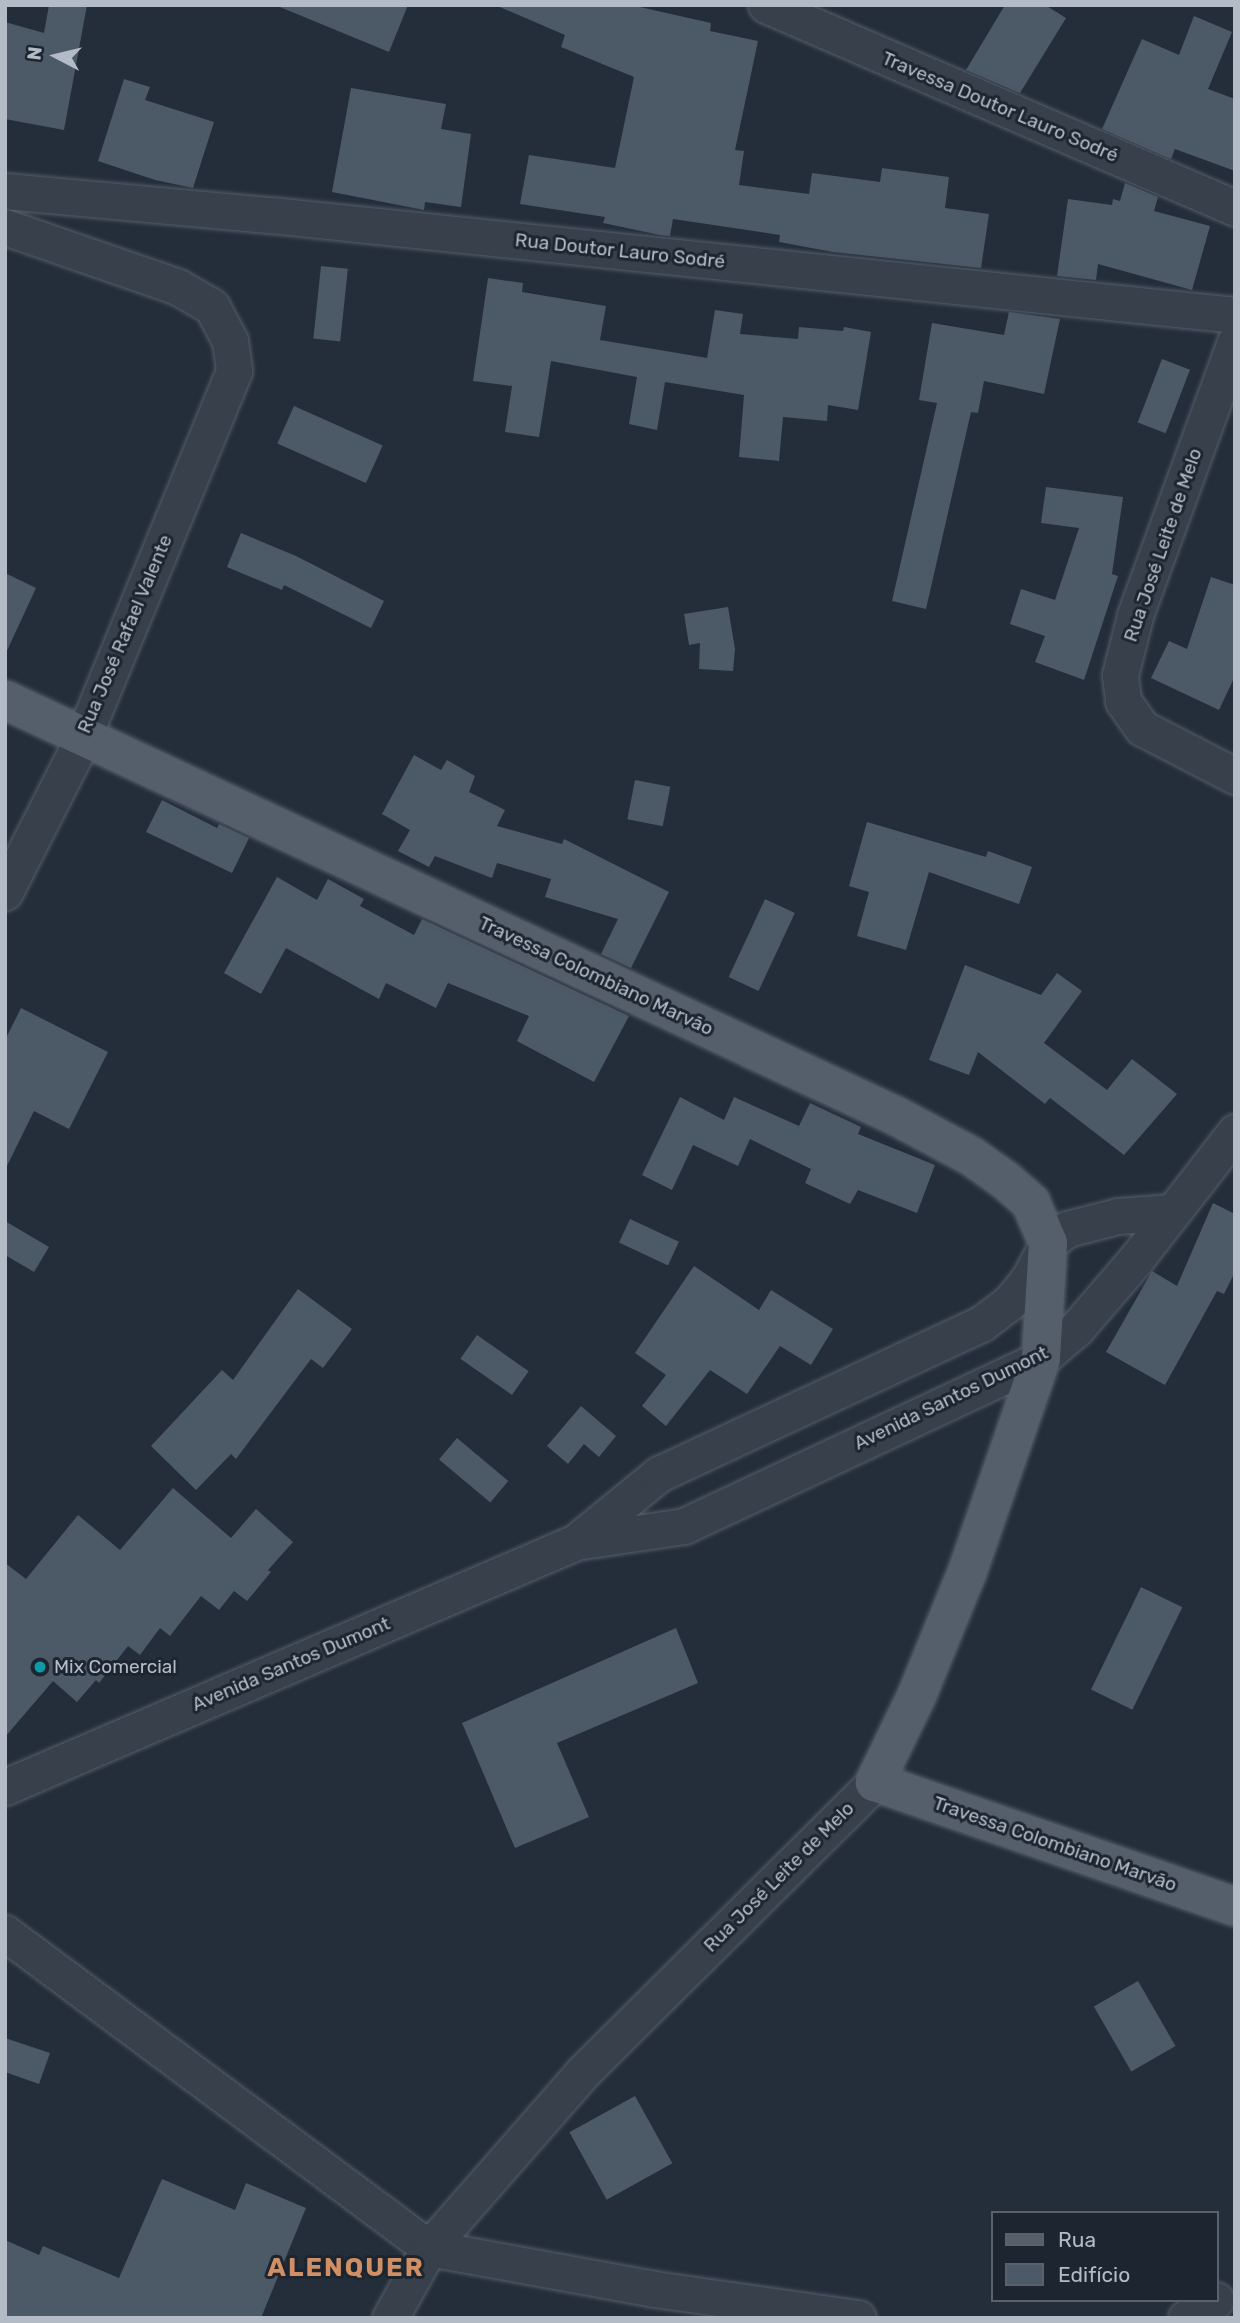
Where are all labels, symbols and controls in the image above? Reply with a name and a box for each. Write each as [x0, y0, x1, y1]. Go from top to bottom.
north arrow [21, 21, 91, 91]
text: N [22, 45, 47, 62]
street label: Travessa Doutor Lauro Sodré [878, 47, 1122, 167]
street label: Rua Doutor Lauro Sodré [514, 229, 726, 273]
street label: Rua José Leite de Melo [1119, 445, 1207, 645]
street label: Rua José Rafael Valente [73, 531, 177, 737]
street label: Travessa Colombiano Marvão [475, 912, 717, 1040]
street label: Avenida Santos Dumont [850, 1341, 1052, 1455]
street label: Avenida Santos Dumont [189, 1612, 393, 1716]
place label: Mix Comercial [54, 1656, 177, 1678]
marker: Mix Comercial [32, 1659, 48, 1675]
street label: Travessa Colombiano Marvão [930, 1792, 1180, 1896]
street label: Rua José Leite de Melo [699, 1797, 859, 1957]
legend [992, 2211, 1219, 2302]
text: Rua [1058, 2227, 1096, 2252]
district label: ALENQUER [268, 2252, 424, 2284]
text: Edifício [1058, 2262, 1130, 2287]

